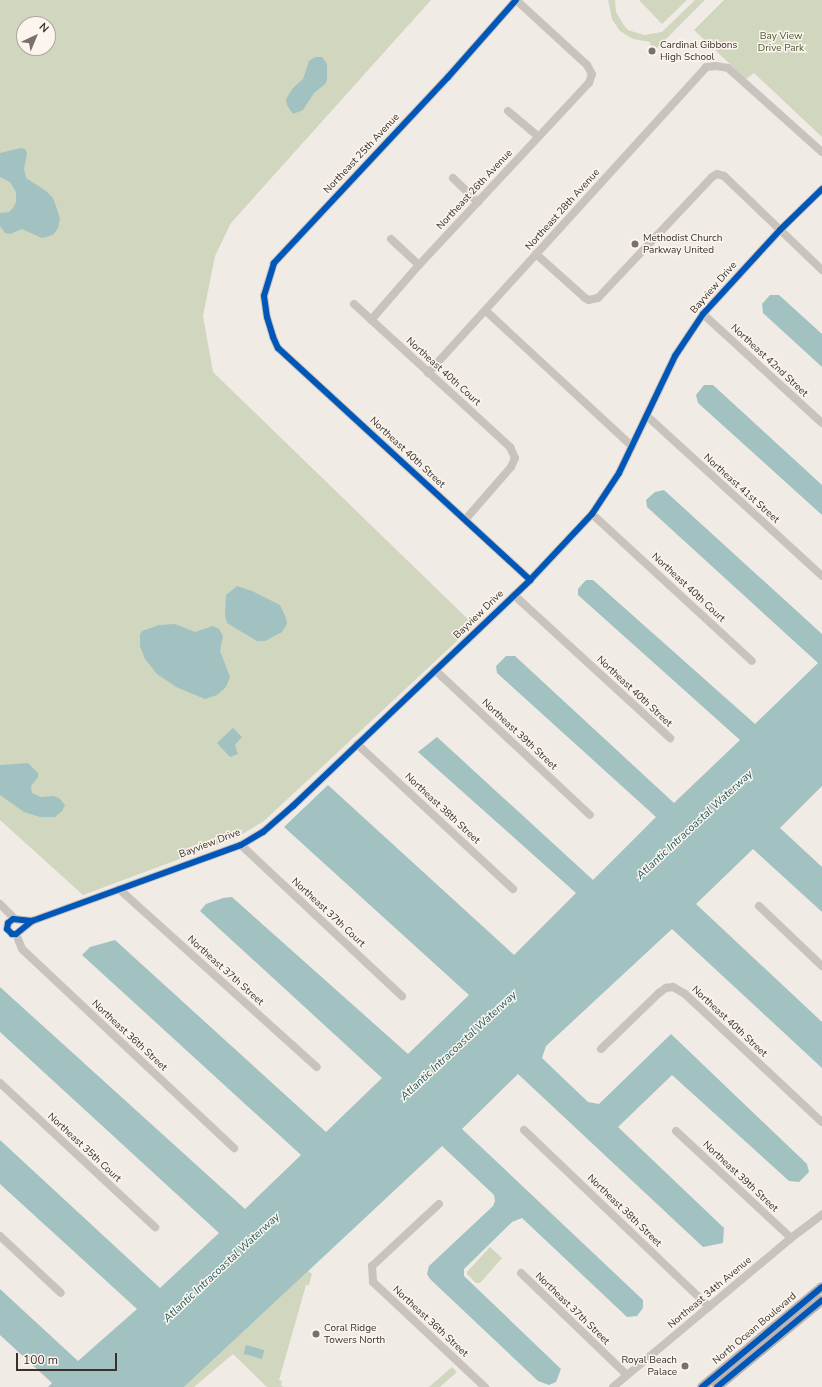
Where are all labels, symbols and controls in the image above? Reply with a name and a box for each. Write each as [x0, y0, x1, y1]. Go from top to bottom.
north arrow [16, 16, 56, 56]
text: N [36, 19, 52, 36]
park label: Bay View Drive Park [758, 30, 804, 54]
place label: Cardinal Gibbons High School [660, 39, 737, 62]
marker: Cardinal Gibbons High School [647, 46, 657, 56]
street label: Northeast 25th Avenue [322, 111, 402, 197]
street label: Northeast 26th Avenue [435, 147, 515, 233]
street label: Northeast 28th Avenue [523, 167, 603, 253]
place label: Methodist Church Parkway United [643, 232, 722, 256]
marker: Methodist Church Parkway United [630, 239, 640, 249]
street label: Bayview Drive [688, 260, 740, 316]
street label: Northeast 42nd Street [728, 322, 810, 400]
street label: Northeast 40th Court [403, 335, 483, 409]
street label: Northeast 40th Street [367, 415, 447, 491]
street label: Northeast 41st Street [701, 452, 781, 526]
street label: Northeast 40th Court [649, 551, 727, 625]
street label: Bayview Drive [452, 588, 506, 642]
street label: Northeast 40th Street [594, 654, 674, 730]
street label: Northeast 39th Street [479, 697, 559, 773]
water label: Atlantic Intracoastal Waterway [634, 768, 756, 882]
street label: Northeast 38th Street [402, 771, 482, 847]
street label: Bayview Drive [178, 827, 242, 861]
street label: Northeast 37th Court [289, 876, 367, 950]
street label: Northeast 37th Street [184, 934, 266, 1008]
street label: Northeast 40th Street [689, 984, 769, 1060]
water label: Atlantic Intracoastal Waterway [398, 989, 520, 1103]
street label: Northeast 36th Street [89, 998, 169, 1074]
street label: Northeast 35th Court [45, 1111, 123, 1185]
street label: Northeast 39th Street [700, 1139, 780, 1215]
street label: Northeast 38th Street [584, 1172, 664, 1250]
water label: Atlantic Intracoastal Waterway [161, 1211, 283, 1325]
street label: Northeast 34th Avenue [666, 1255, 754, 1331]
street label: Northeast 37th Street [532, 1270, 612, 1348]
street label: Northeast 36th Street [390, 1284, 470, 1360]
street label: North Ocean Boulevard [711, 1291, 799, 1367]
place label: Coral Ridge Towers North [324, 1322, 385, 1346]
marker: Coral Ridge Towers North [311, 1329, 321, 1339]
scale bar [18, 1345, 119, 1371]
text: 100 m [23, 1352, 58, 1368]
place label: Royal Beach Palace [621, 1354, 677, 1378]
marker: Royal Beach Palace [680, 1361, 690, 1371]

